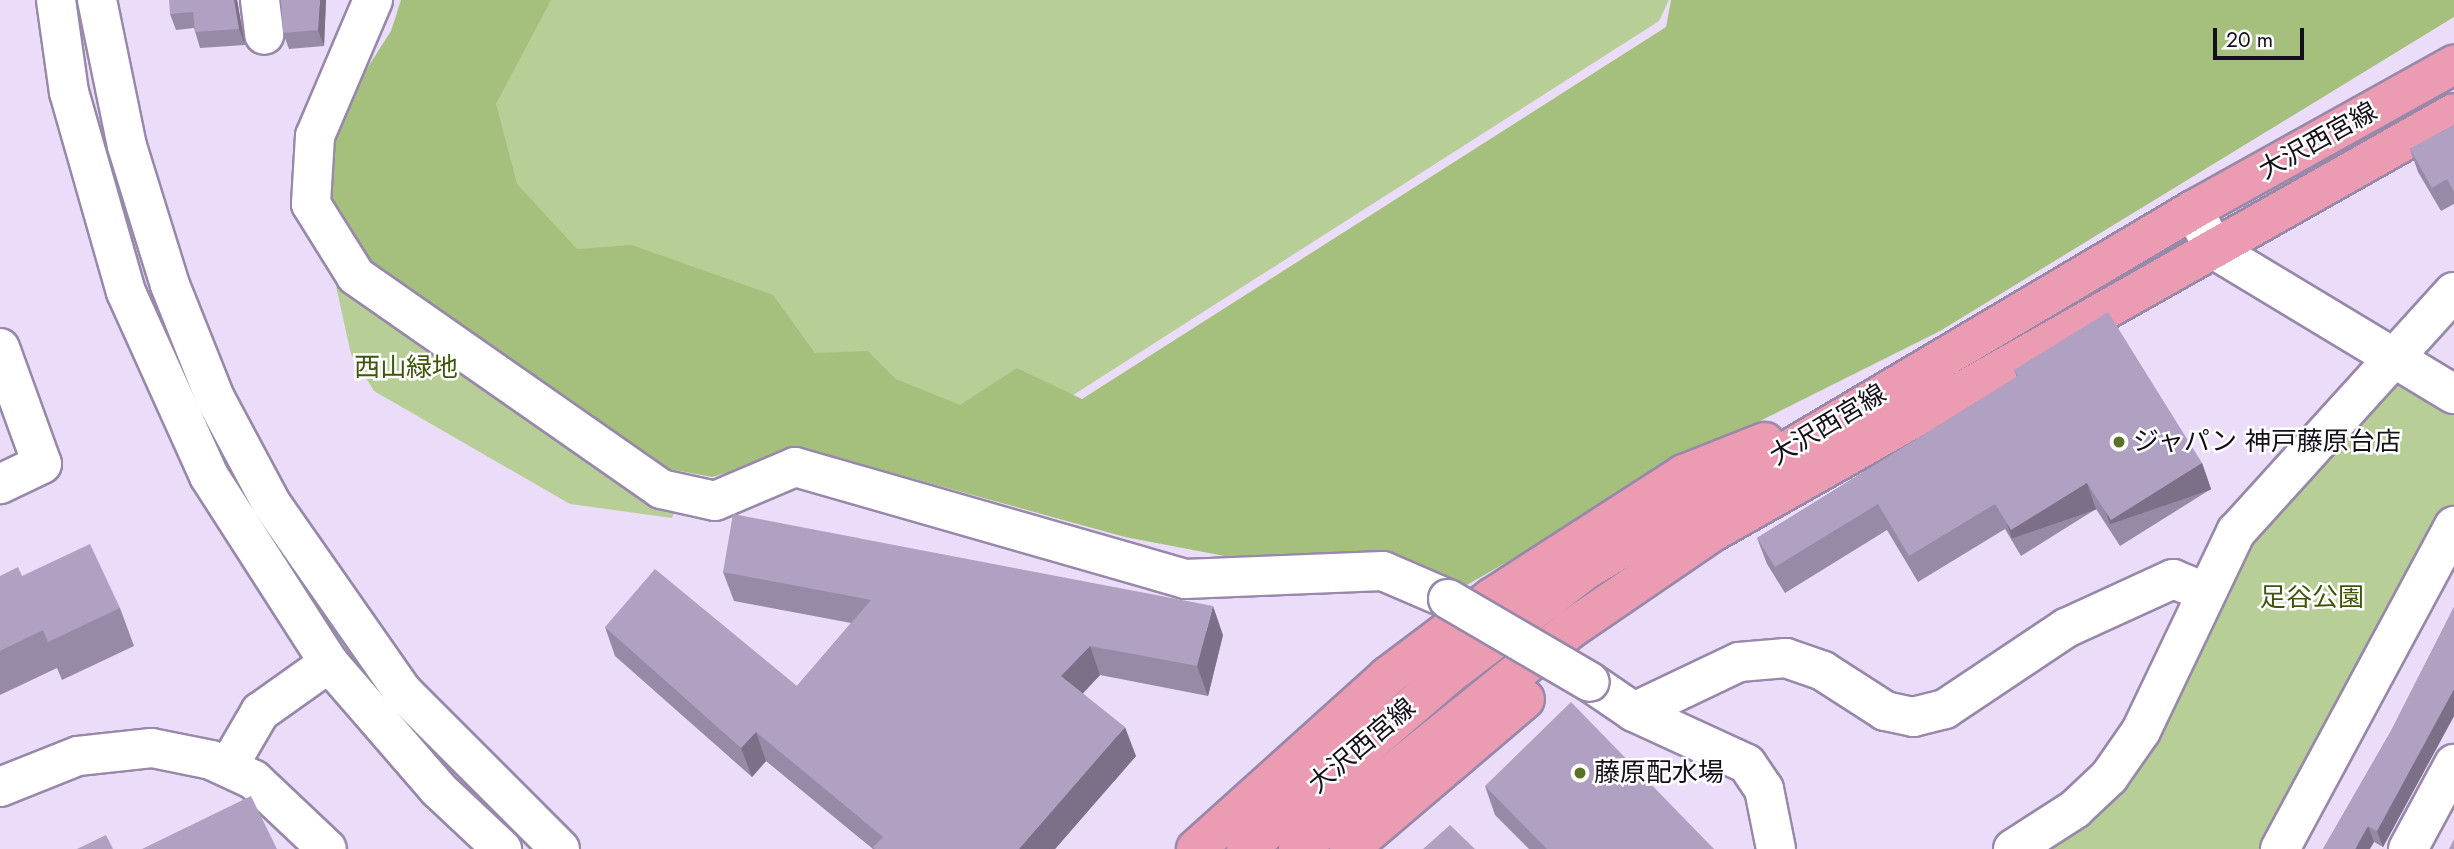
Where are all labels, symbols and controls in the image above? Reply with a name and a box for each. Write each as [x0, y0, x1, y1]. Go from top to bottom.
scale bar [2216, 14, 2307, 58]
text: 20 m [2226, 25, 2273, 55]
street label: 大沢西宮線 [2254, 96, 2382, 186]
park label: 西山緑地 [354, 352, 458, 384]
street label: 大沢西宮線 [1764, 378, 1892, 472]
place label: ジャパン 神戸藤原台店 [2133, 426, 2401, 458]
marker: ジャパン 神戸藤原台店 [2111, 434, 2127, 450]
park label: 足谷公園 [2260, 582, 2364, 614]
street label: 大沢西宮線 [1302, 692, 1422, 800]
place label: 藤原配水場 [1594, 757, 1724, 789]
marker: 藤原配水場 [1572, 765, 1588, 781]

